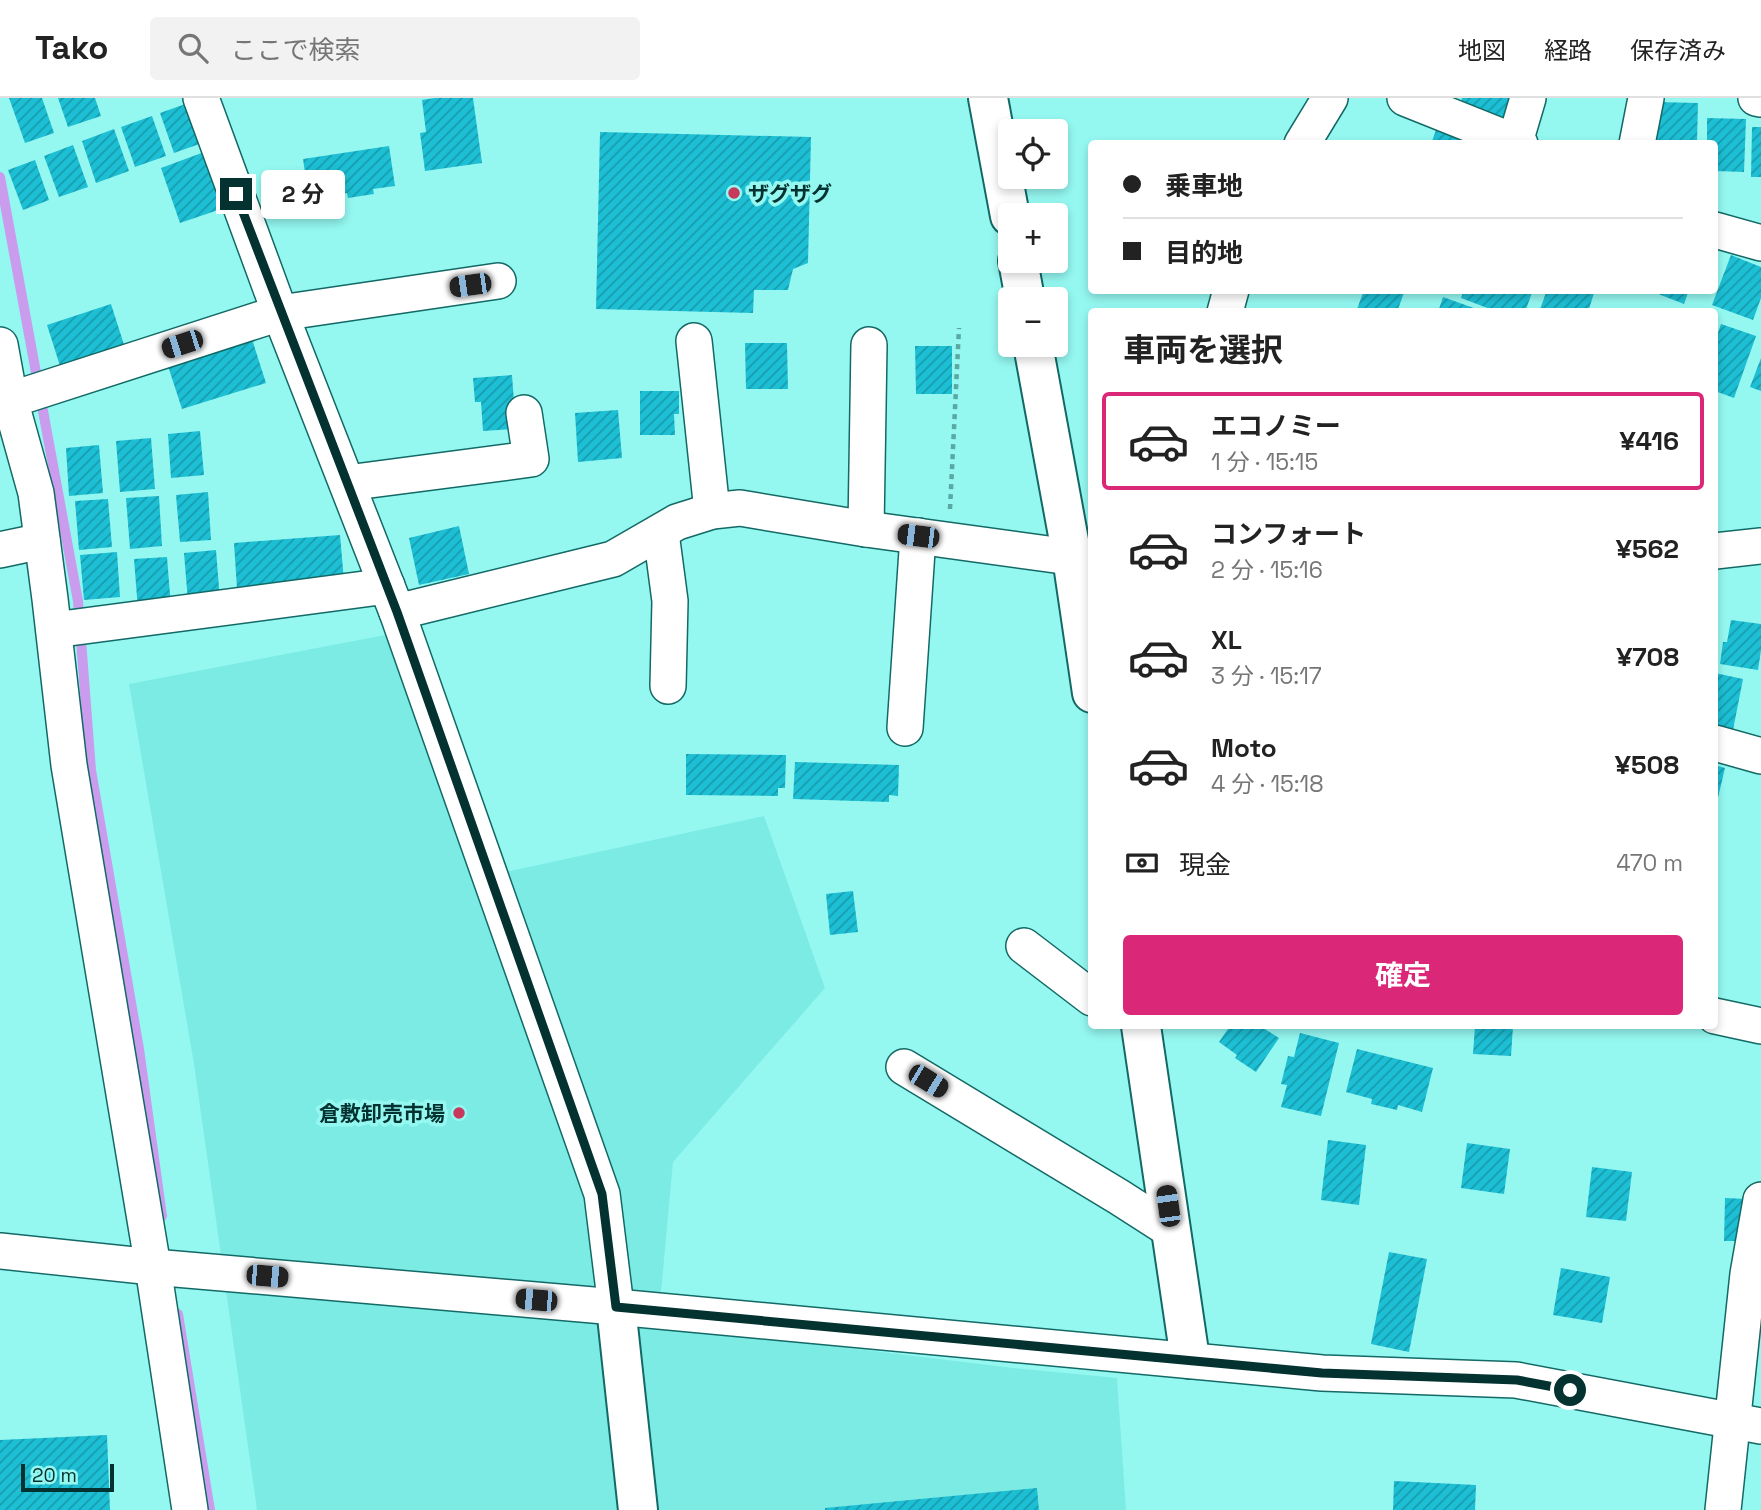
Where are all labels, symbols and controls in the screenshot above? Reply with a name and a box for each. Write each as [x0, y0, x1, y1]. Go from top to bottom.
search box [150, 17, 640, 80]
text: Tako [35, 27, 108, 69]
icon: search [174, 29, 212, 67]
text: ここで検索 [230, 33, 360, 67]
text: 地図 [1458, 35, 1506, 66]
text: 経路 [1544, 35, 1592, 66]
text: 保存済み [1630, 35, 1726, 66]
map controls [998, 119, 1068, 357]
button: locate [998, 119, 1068, 189]
text: 乗車地 [1165, 169, 1243, 203]
callout: 2 分 [260, 170, 344, 218]
route end [220, 178, 252, 210]
text: 2 分 [282, 179, 324, 209]
place label: ザグザグ [748, 180, 832, 207]
marker: ザグザグ [726, 185, 742, 201]
button: + [998, 203, 1068, 273]
text: 目的地 [1165, 236, 1243, 270]
car [448, 272, 493, 298]
button: − [998, 287, 1068, 357]
car [159, 328, 206, 360]
text: 車両を選択 [1123, 330, 1283, 370]
text: エコノミー [1211, 409, 1341, 443]
icon: car [1127, 410, 1190, 473]
text: ¥416 [1620, 424, 1679, 458]
text: 1 分 · 15:15 [1211, 447, 1318, 477]
text: コンフォート [1211, 517, 1366, 551]
icon: car [1127, 518, 1190, 581]
car [896, 523, 941, 549]
text: ¥562 [1616, 532, 1679, 566]
text: 2 分 · 15:16 [1211, 555, 1323, 585]
text: XL [1211, 623, 1242, 657]
icon: car [1127, 626, 1190, 689]
text: ¥708 [1616, 640, 1679, 674]
text: 3 分 · 15:17 [1211, 661, 1322, 691]
text: Moto [1211, 731, 1277, 765]
icon: car [1127, 734, 1190, 797]
text: ¥508 [1615, 748, 1679, 782]
text: 4 分 · 15:18 [1211, 769, 1324, 799]
icon: cash [1123, 844, 1161, 882]
text: 現金 [1179, 848, 1231, 882]
text: 470 m [1616, 848, 1683, 878]
button: 確定 [1123, 935, 1683, 1015]
car [905, 1061, 952, 1101]
place label: 倉敷卸売市場 [319, 1100, 445, 1127]
marker: 倉敷卸売市場 [451, 1105, 467, 1121]
car [1155, 1184, 1182, 1228]
car [246, 1264, 289, 1288]
car [515, 1288, 558, 1312]
route start [1554, 1374, 1586, 1406]
scale bar [21, 1461, 114, 1493]
text: 20 m [32, 1463, 77, 1488]

